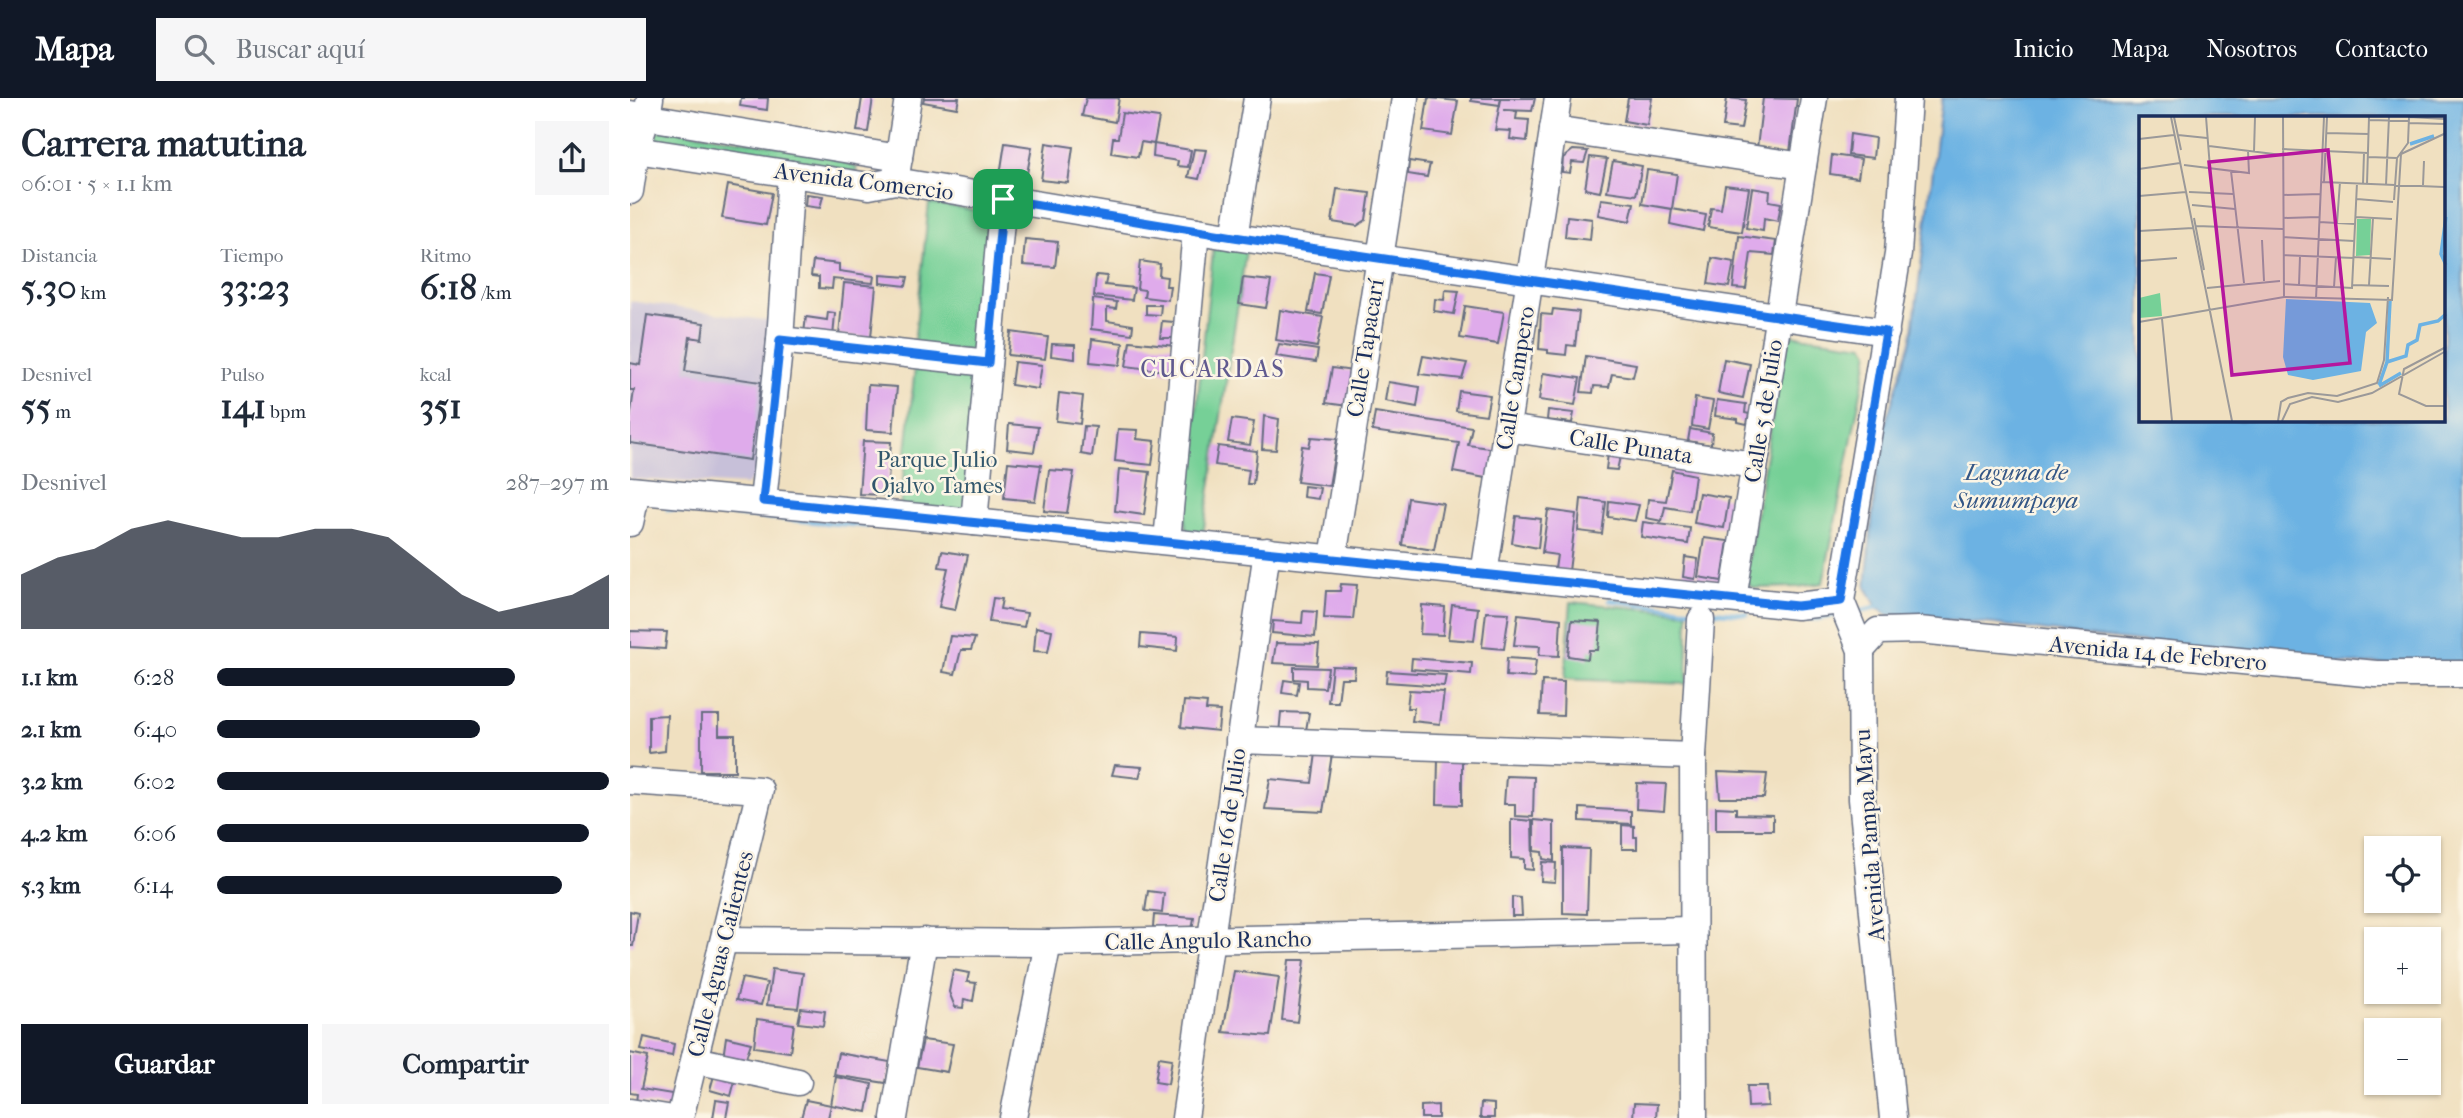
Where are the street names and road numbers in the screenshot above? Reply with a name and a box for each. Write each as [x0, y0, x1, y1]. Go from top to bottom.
street label: Avenida Comercio [772, 157, 955, 206]
street label: Calle Tapacarí [1341, 277, 1390, 419]
street label: Calle Campero [1491, 304, 1540, 452]
street label: Calle 5 de Julio [1739, 338, 1788, 485]
street label: Calle Punata [1567, 423, 1695, 470]
street label: Avenida 14 de Febrero [2047, 630, 2268, 676]
street label: Avenida Pampa Mayu [1849, 728, 1890, 943]
street label: Calle 16 de Julio [1203, 746, 1252, 904]
street label: Calle Aguas Calientes [682, 848, 759, 1060]
street label: Calle Angulo Rancho [1104, 925, 1312, 956]

